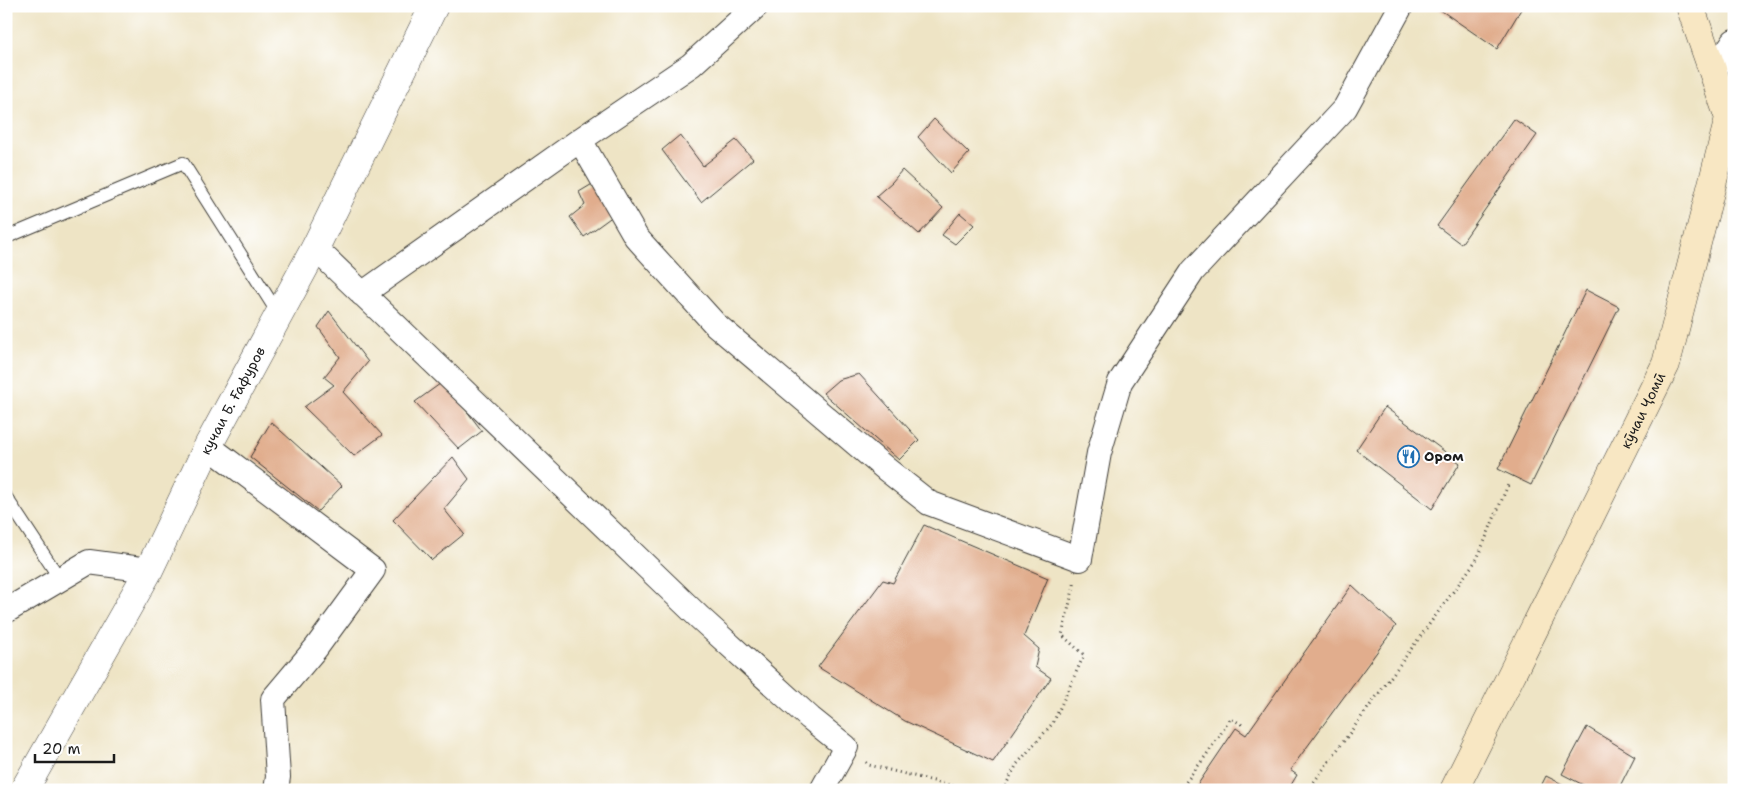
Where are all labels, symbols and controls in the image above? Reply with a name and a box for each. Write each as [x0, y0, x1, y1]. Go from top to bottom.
street label: кучаи Б. Ғафуров [196, 343, 269, 458]
street label: кӯчаи Ҷомӣ [1616, 369, 1669, 452]
restaurant icon: Ором [1396, 444, 1420, 468]
place label: Ором [1424, 447, 1464, 465]
scale bar [35, 731, 114, 763]
text: 20 m [42, 739, 81, 759]

